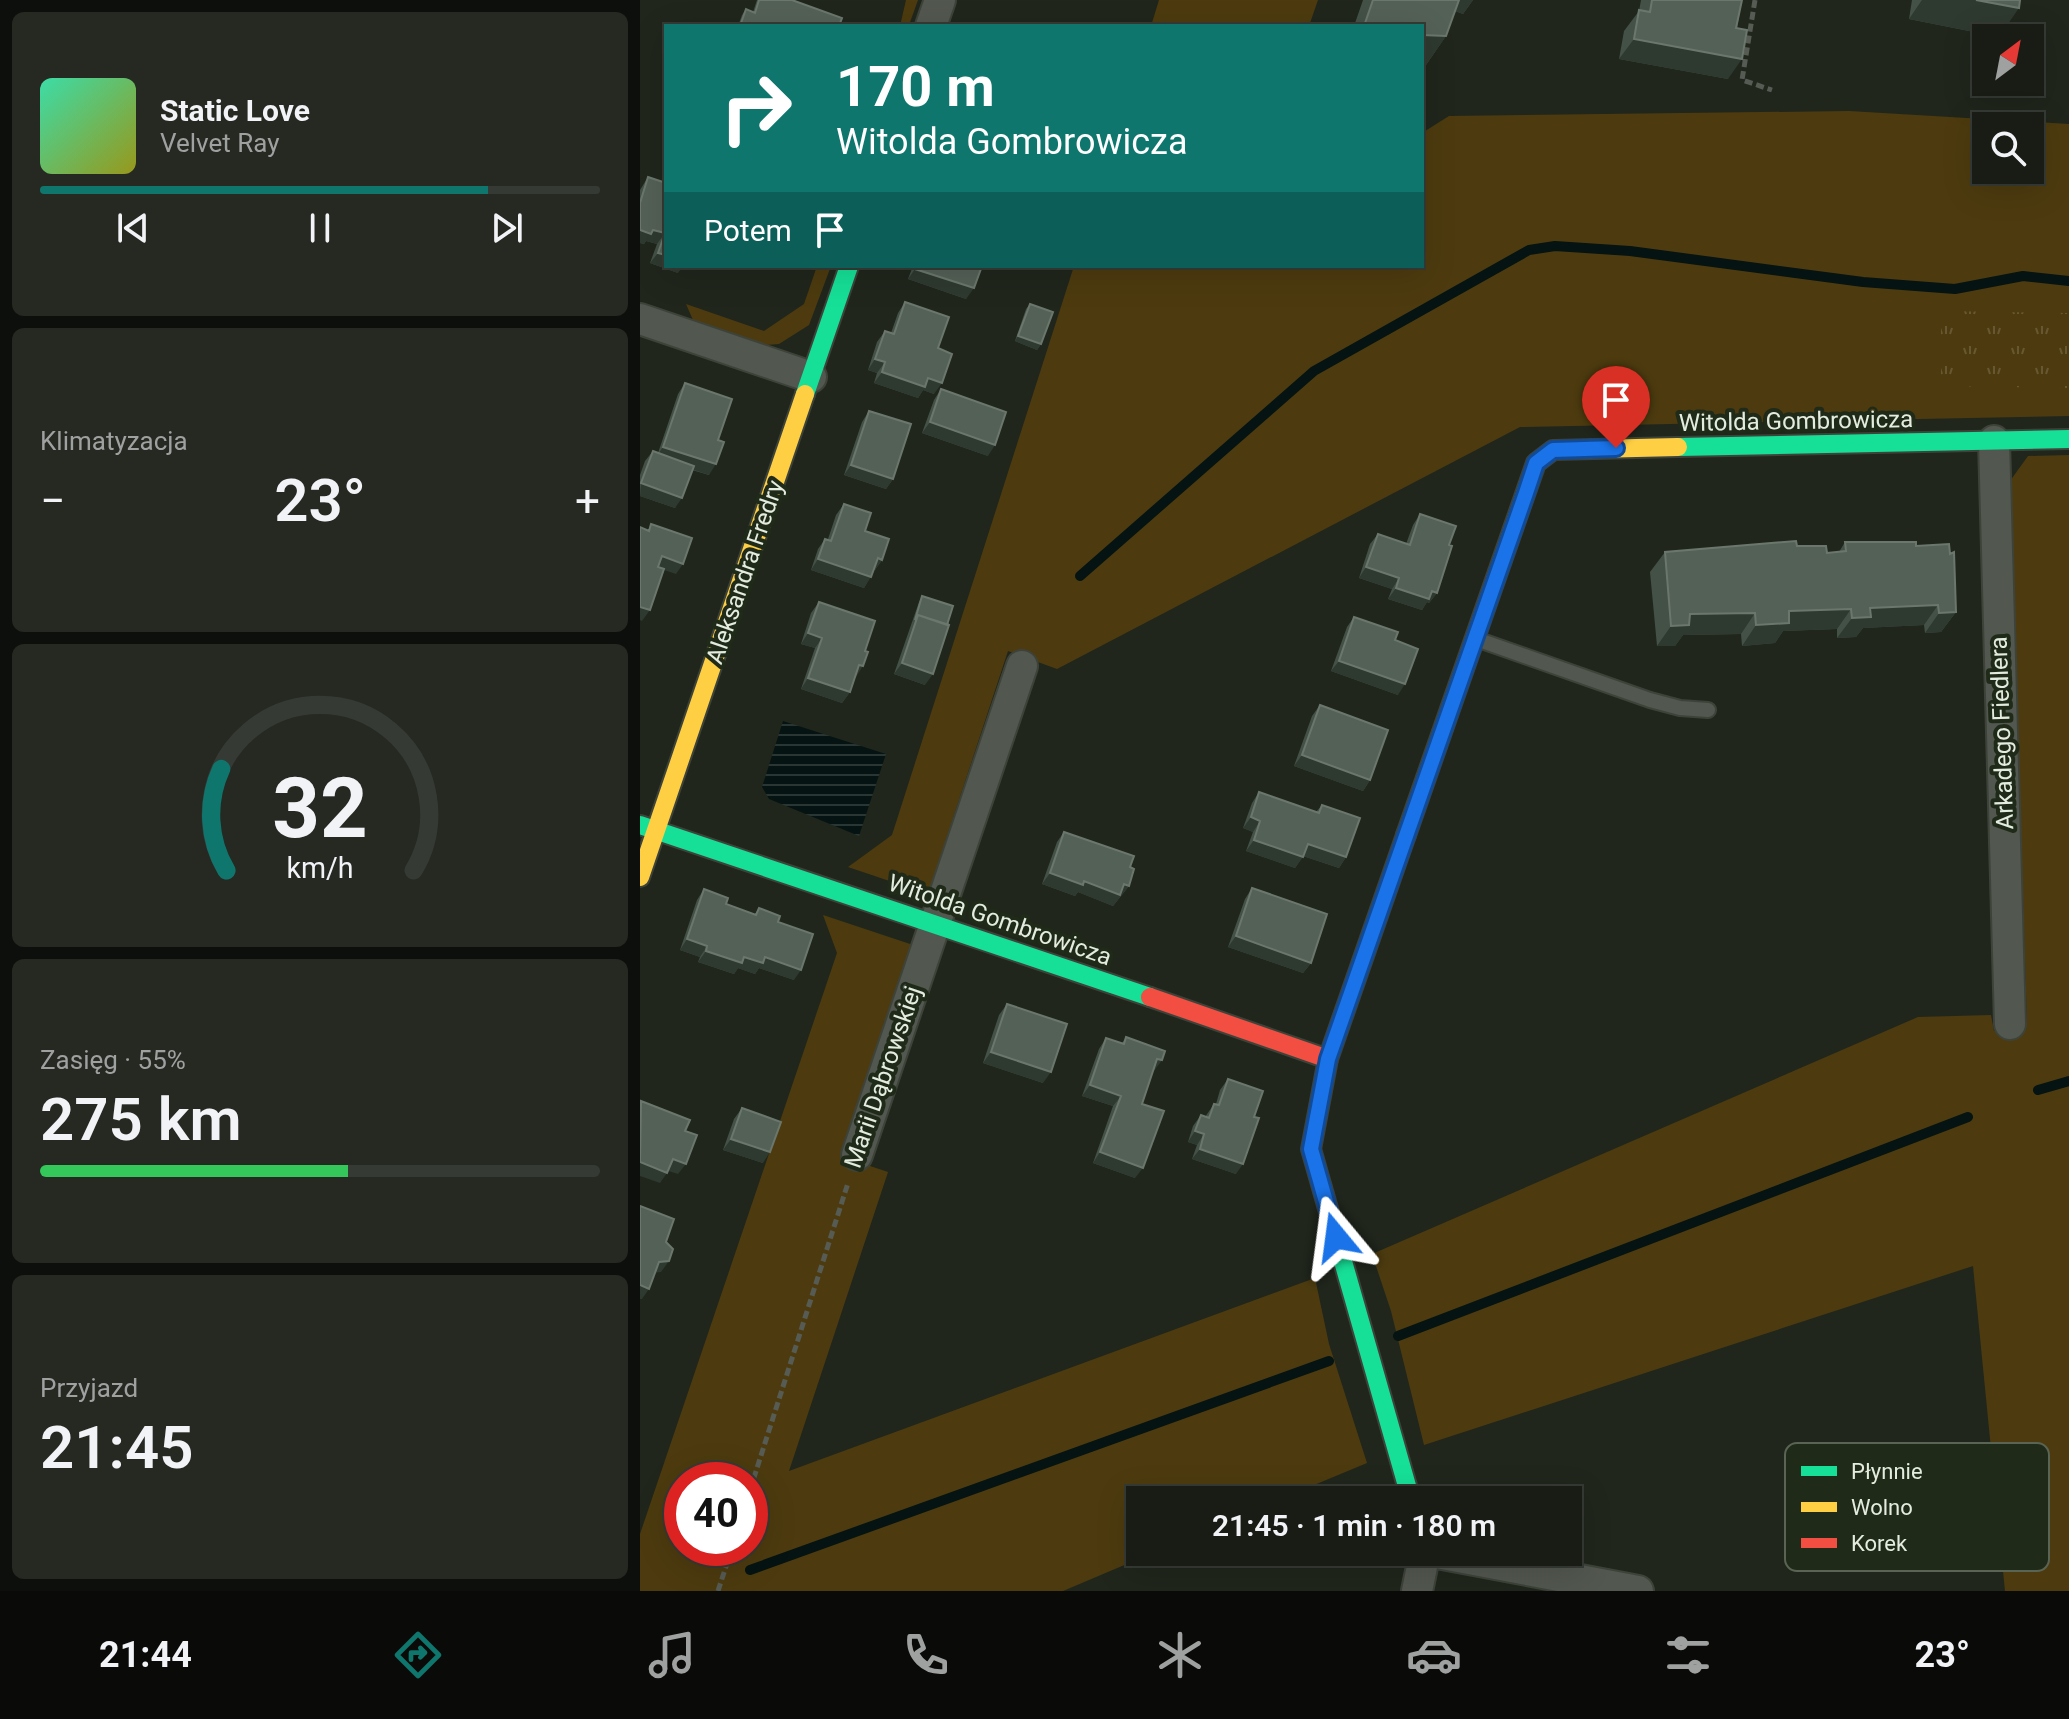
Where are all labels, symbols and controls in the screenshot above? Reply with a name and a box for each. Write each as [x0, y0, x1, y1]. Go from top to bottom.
north arrow [1972, 24, 2044, 96]
map controls [1972, 24, 2044, 184]
text: 170 m [836, 54, 995, 120]
icon: right [704, 56, 808, 160]
text: Static Love [160, 93, 310, 128]
button: search [1972, 112, 2044, 184]
text: Witolda Gombrowicza [836, 121, 1188, 163]
text: Velvet Ray [160, 128, 280, 158]
icon: previous [111, 206, 155, 250]
icon: pause [298, 206, 342, 250]
icon: next [485, 206, 529, 250]
icon: arrive [808, 208, 852, 252]
text: Potem [704, 213, 792, 248]
pin [1582, 366, 1650, 448]
icon: arrive [1594, 378, 1638, 422]
street label: Witolda Gombrowicza [1679, 405, 1913, 437]
text: Klimatyzacja [40, 426, 188, 456]
text: 23° [274, 465, 366, 536]
text: − [40, 475, 65, 527]
text: + [575, 475, 600, 527]
street label: Aleksandra Fredry [700, 476, 790, 667]
street label: Arkadego Fiedlera [1985, 636, 2019, 830]
text: 32 [272, 760, 368, 857]
text: km/h [286, 852, 354, 886]
street label: Witolda Gombrowicza [885, 869, 1115, 971]
street label: Marii Dąbrowskiej [839, 982, 927, 1172]
text: Zasięg · 55% [40, 1045, 186, 1075]
text: 275 km [40, 1084, 242, 1155]
position arrow [1294, 1195, 1378, 1279]
text: Przyjazd [40, 1373, 138, 1403]
text: 21:45 [40, 1412, 193, 1483]
legend [1785, 1443, 2049, 1571]
text: Płynnie [1851, 1459, 1923, 1484]
speed limit sign: 40 [664, 1462, 768, 1566]
text: Wolno [1851, 1495, 1913, 1520]
text: 21:45 · 1 min · 180 m [1212, 1508, 1496, 1543]
text: Korek [1851, 1531, 1908, 1556]
icon: directions [390, 1627, 446, 1683]
icon: music [644, 1627, 700, 1683]
icon: phone [898, 1627, 954, 1683]
icon: climate [1152, 1627, 1208, 1683]
icon: car [1406, 1627, 1462, 1683]
icon: filters [1660, 1627, 1716, 1683]
text: 21:44 [99, 1634, 192, 1676]
text: 23° [1915, 1634, 1970, 1676]

